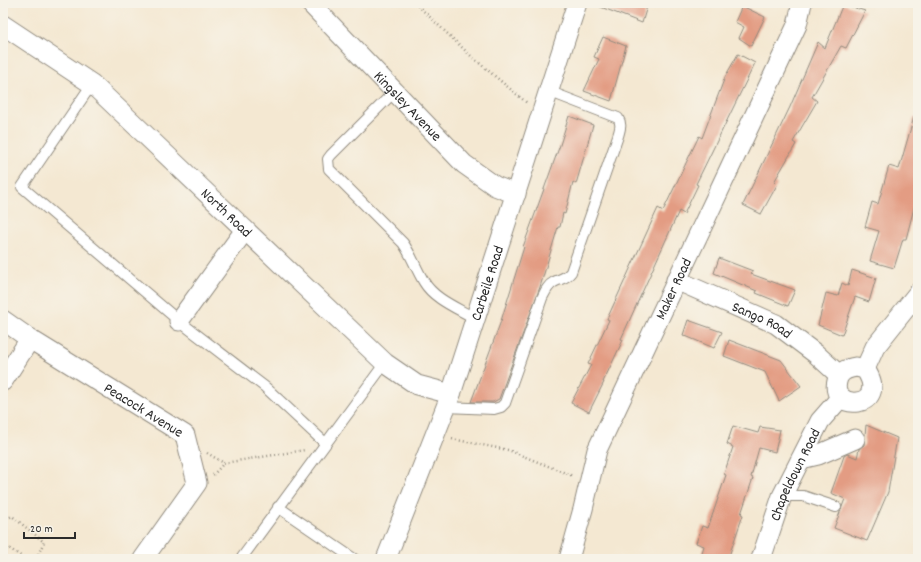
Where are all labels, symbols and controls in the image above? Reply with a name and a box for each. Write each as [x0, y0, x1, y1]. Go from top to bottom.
street label: Kingsley Avenue [368, 67, 446, 148]
street label: North Road [195, 184, 256, 244]
street label: Carbeile Road [466, 243, 511, 324]
street label: Maker Road [651, 255, 699, 324]
street label: Sango Road [728, 297, 796, 345]
street label: Peacock Avenue [99, 378, 187, 444]
street label: Chapeldown Road [765, 425, 827, 524]
scale bar [24, 514, 75, 540]
text: 20 m [30, 521, 53, 538]

